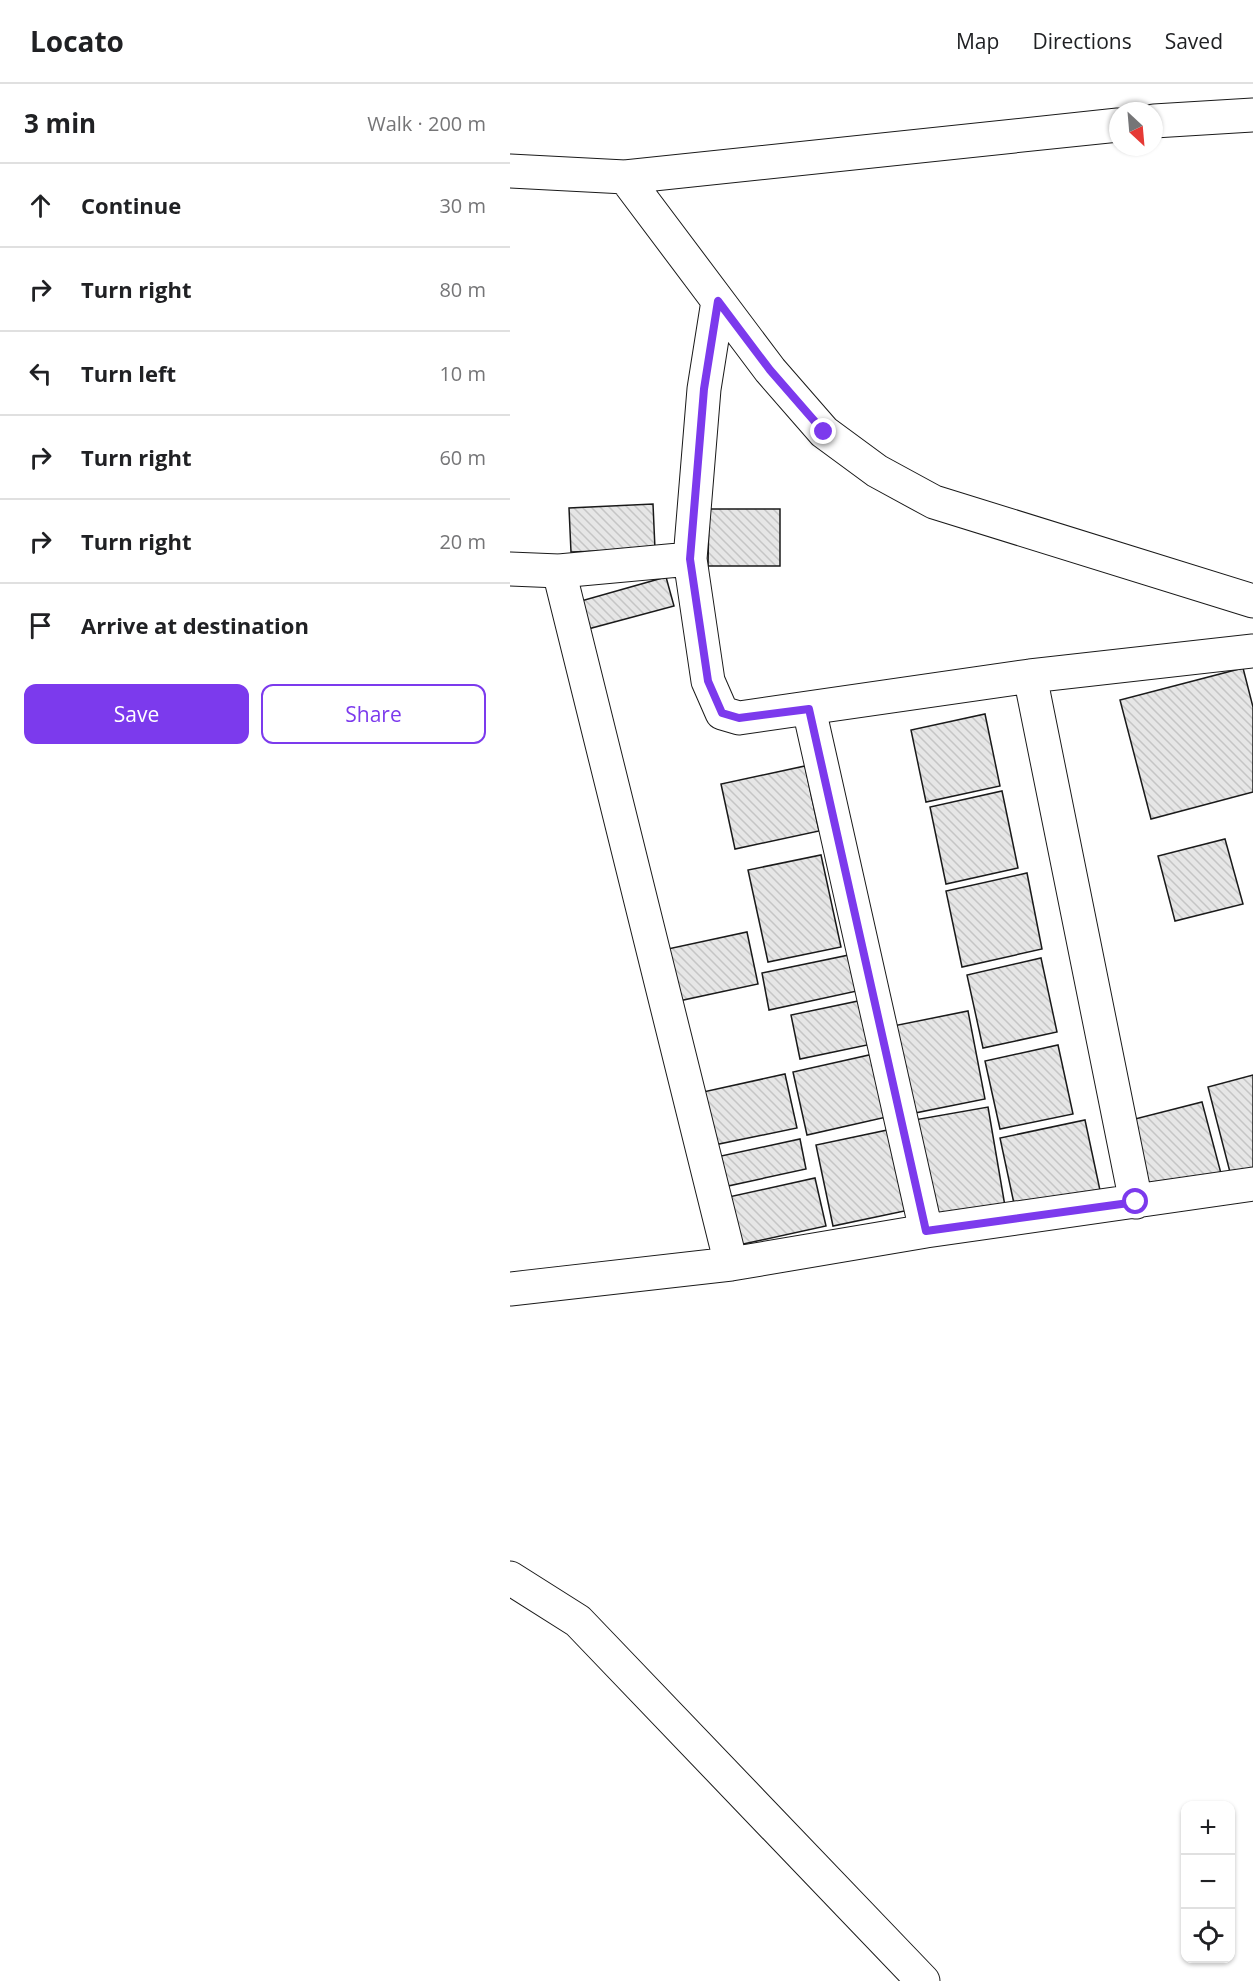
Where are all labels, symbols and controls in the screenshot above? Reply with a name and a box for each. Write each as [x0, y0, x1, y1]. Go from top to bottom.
text: Locato [30, 22, 124, 60]
text: Map [956, 27, 999, 55]
text: Directions [1032, 27, 1132, 55]
text: Saved [1165, 27, 1223, 55]
north arrow [1109, 102, 1163, 156]
text: 3 min [24, 105, 96, 141]
text: Walk · 200 m [367, 110, 486, 137]
icon: ahead [24, 189, 57, 222]
text: Continue [81, 190, 181, 220]
text: 30 m [439, 192, 486, 219]
icon: right [24, 273, 57, 306]
text: Turn right [81, 274, 192, 304]
text: 80 m [439, 276, 486, 303]
icon: left [24, 357, 57, 390]
text: Turn left [81, 358, 176, 388]
text: 10 m [439, 360, 486, 387]
route end [810, 418, 836, 444]
icon: right [24, 441, 57, 474]
text: Turn right [81, 442, 192, 472]
text: 60 m [439, 444, 486, 471]
icon: right [24, 525, 57, 558]
text: Turn right [81, 526, 192, 556]
text: 20 m [439, 528, 486, 555]
icon: arrive [24, 609, 57, 642]
text: Arrive at destination [81, 610, 309, 640]
button: Save [24, 684, 249, 744]
button: Share [261, 684, 486, 744]
route start [1122, 1188, 1148, 1214]
map controls [1181, 1801, 1235, 1963]
button: + [1181, 1801, 1235, 1855]
button: − [1181, 1855, 1235, 1909]
button: locate [1181, 1909, 1235, 1963]

